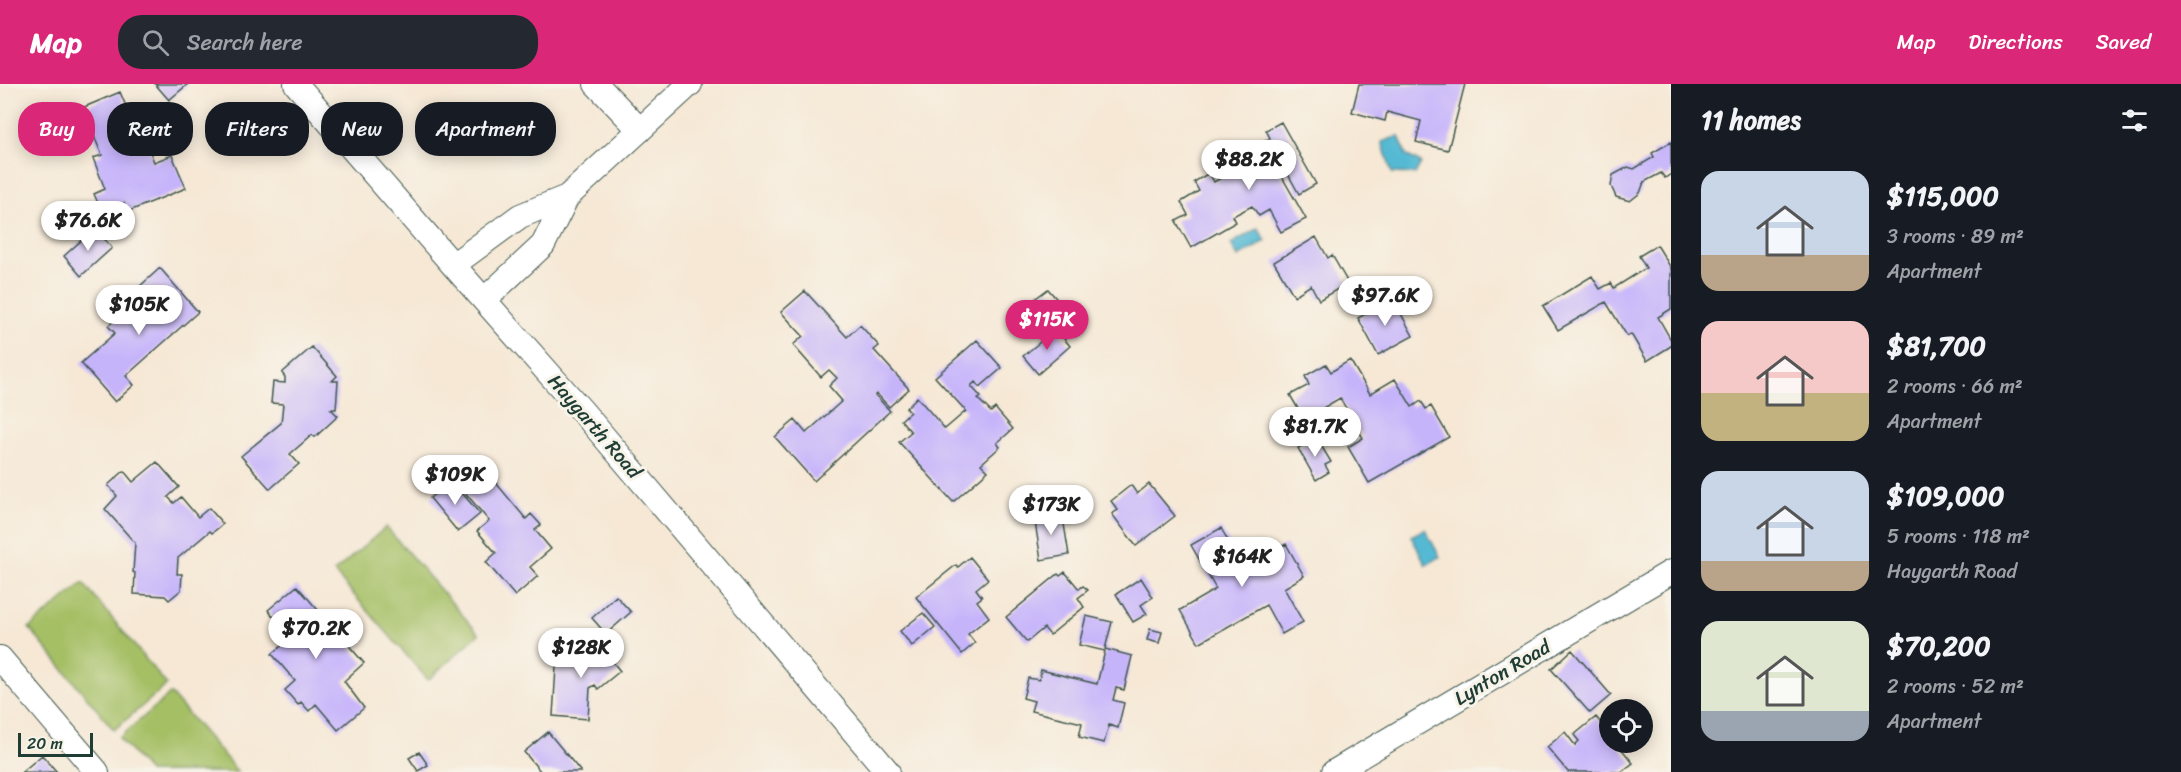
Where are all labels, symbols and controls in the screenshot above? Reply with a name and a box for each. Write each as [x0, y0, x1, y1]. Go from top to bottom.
search box [118, 15, 538, 69]
text: Map [30, 18, 82, 67]
text: Search here [187, 23, 303, 62]
text: Map [1897, 23, 1935, 61]
text: Directions [1968, 23, 2063, 61]
text: Saved [2096, 23, 2151, 61]
icon: search [139, 26, 172, 59]
text: 11 homes [1701, 97, 1801, 143]
chip: Buy [18, 102, 95, 156]
chip: Rent [107, 102, 193, 156]
chip: Filters [205, 102, 309, 156]
chip: New [321, 102, 403, 156]
chip: Apartment [415, 102, 556, 156]
icon: filters [2118, 104, 2151, 137]
pin: $88.2K [1200, 140, 1298, 191]
text: $88.2K [1215, 142, 1283, 177]
text: $115,000 [1887, 173, 1999, 219]
icon: home [1749, 195, 1821, 267]
pin: $76.6K [39, 201, 137, 252]
text: $76.6K [55, 203, 121, 238]
text: 3 rooms · 89 m² [1887, 219, 2024, 254]
text: Apartment [1887, 254, 1981, 289]
pin: $97.6K [1336, 276, 1434, 327]
text: $97.6K [1352, 278, 1418, 313]
pin: $105K [97, 285, 181, 336]
text: $105K [109, 287, 169, 322]
pin: $115K [1005, 300, 1089, 351]
text: $115K [1020, 302, 1075, 337]
text: $81,700 [1887, 323, 1986, 369]
icon: home [1749, 345, 1821, 417]
street label: Haygarth Road [539, 366, 651, 488]
text: 2 rooms · 66 m² [1887, 369, 2023, 404]
text: Apartment [1887, 404, 1981, 439]
pin: $81.7K [1266, 407, 1364, 458]
text: $81.7K [1283, 409, 1347, 444]
pin: $109K [413, 455, 497, 506]
text: $109K [425, 457, 485, 492]
text: $109,000 [1887, 473, 2004, 519]
pin: $173K [1009, 485, 1093, 536]
text: $173K [1023, 487, 1079, 522]
icon: home [1749, 495, 1821, 567]
text: 5 rooms · 118 m² [1887, 519, 2030, 554]
pin: $164K [1200, 537, 1284, 588]
text: $164K [1213, 539, 1271, 574]
text: Haygarth Road [1887, 554, 2017, 589]
pin: $70.2K [267, 609, 365, 660]
text: $70.2K [282, 611, 350, 646]
text: $70,200 [1887, 623, 1991, 669]
pin: $128K [539, 628, 623, 679]
street label: Lynton Road [1447, 629, 1559, 715]
text: $128K [552, 630, 610, 665]
icon: home [1749, 645, 1821, 717]
text: 2 rooms · 52 m² [1887, 669, 2024, 704]
map controls [1599, 699, 1653, 753]
button: locate [1599, 699, 1653, 753]
text: Apartment [1887, 704, 1981, 739]
text: 20 m [27, 729, 63, 758]
scale bar [18, 730, 93, 758]

